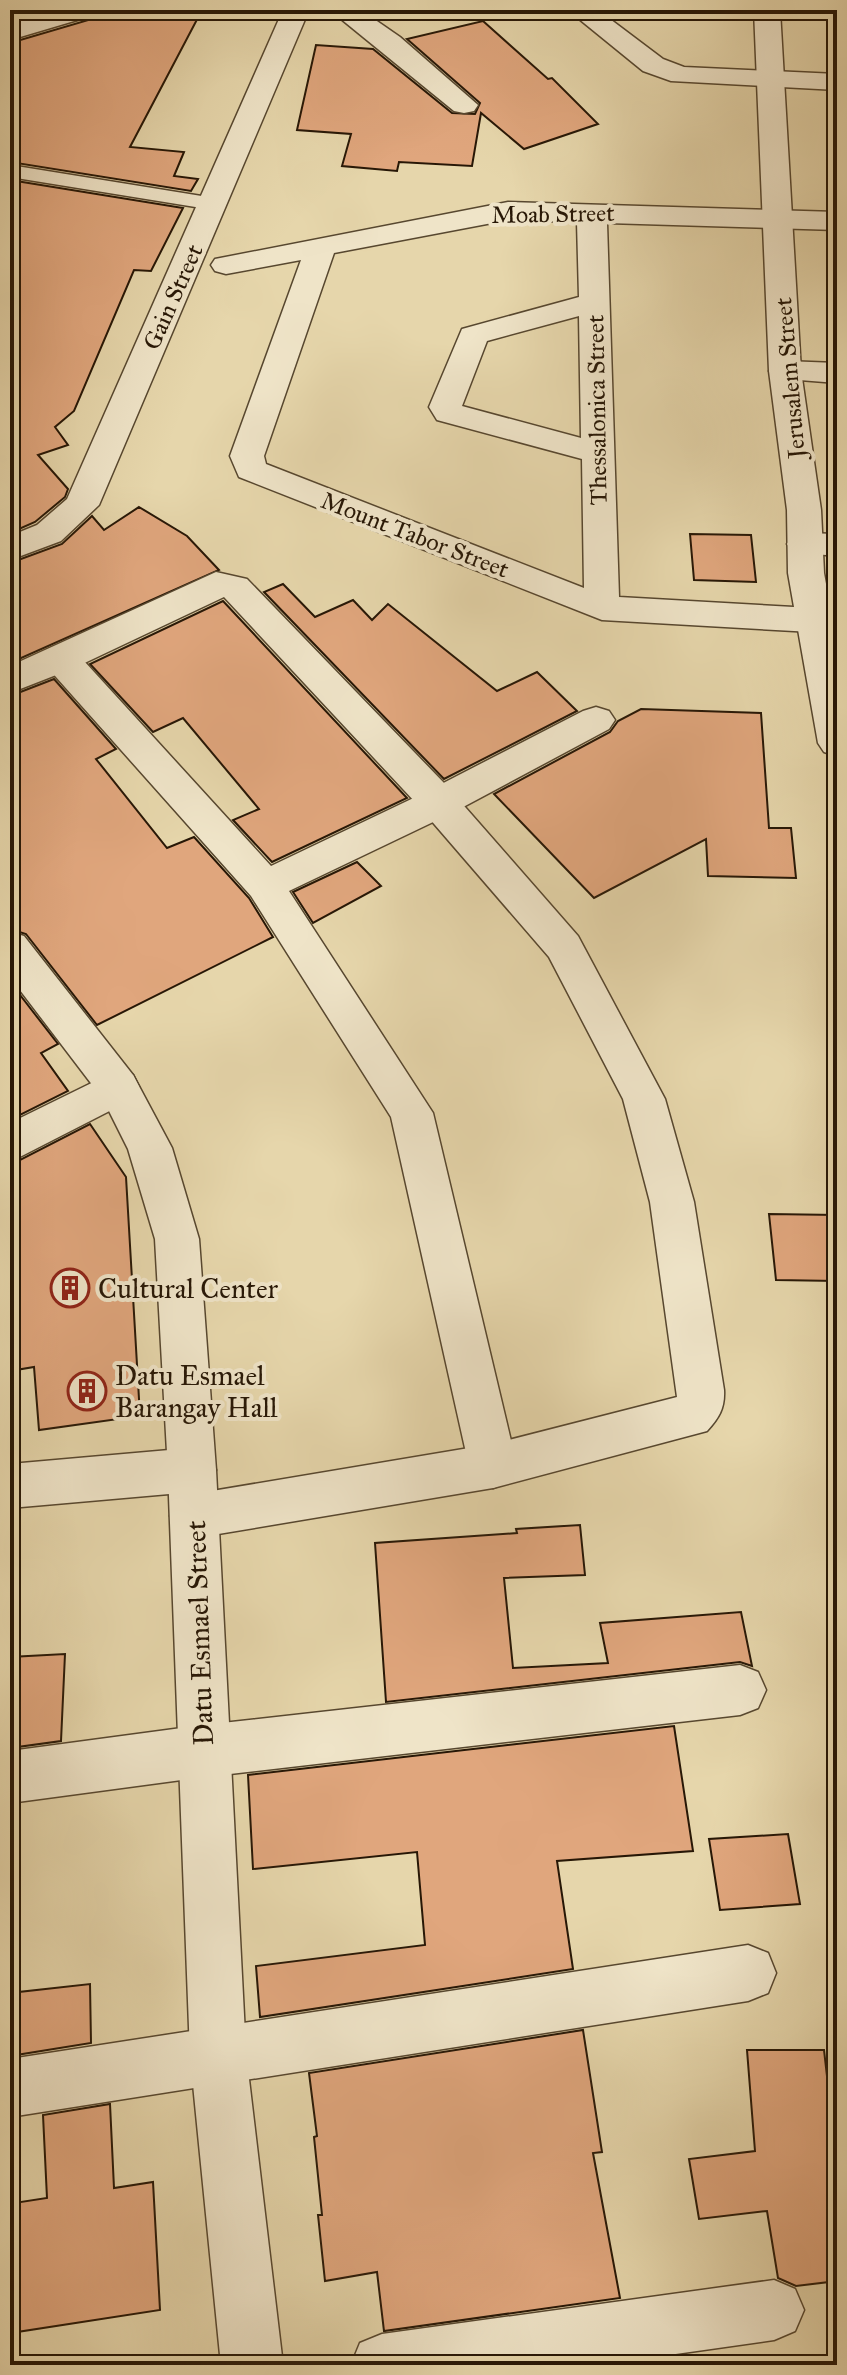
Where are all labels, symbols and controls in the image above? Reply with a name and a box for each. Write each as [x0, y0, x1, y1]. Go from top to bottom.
street label: Moab Street [491, 198, 615, 230]
street label: Gain Street [137, 239, 210, 354]
street label: Jerusalem Street [768, 296, 812, 463]
street label: Thessalonica Street [580, 314, 614, 506]
street label: Mount Tabor Street [317, 485, 514, 585]
building icon: Cultural Center [49, 1267, 91, 1309]
place label: Cultural Center [98, 1271, 279, 1306]
place label: Datu Esmael Barangay Hall [115, 1358, 278, 1425]
building icon: Datu Esmael Barangay Hall [66, 1370, 108, 1412]
street label: Datu Esmael Street [178, 1520, 221, 1746]

